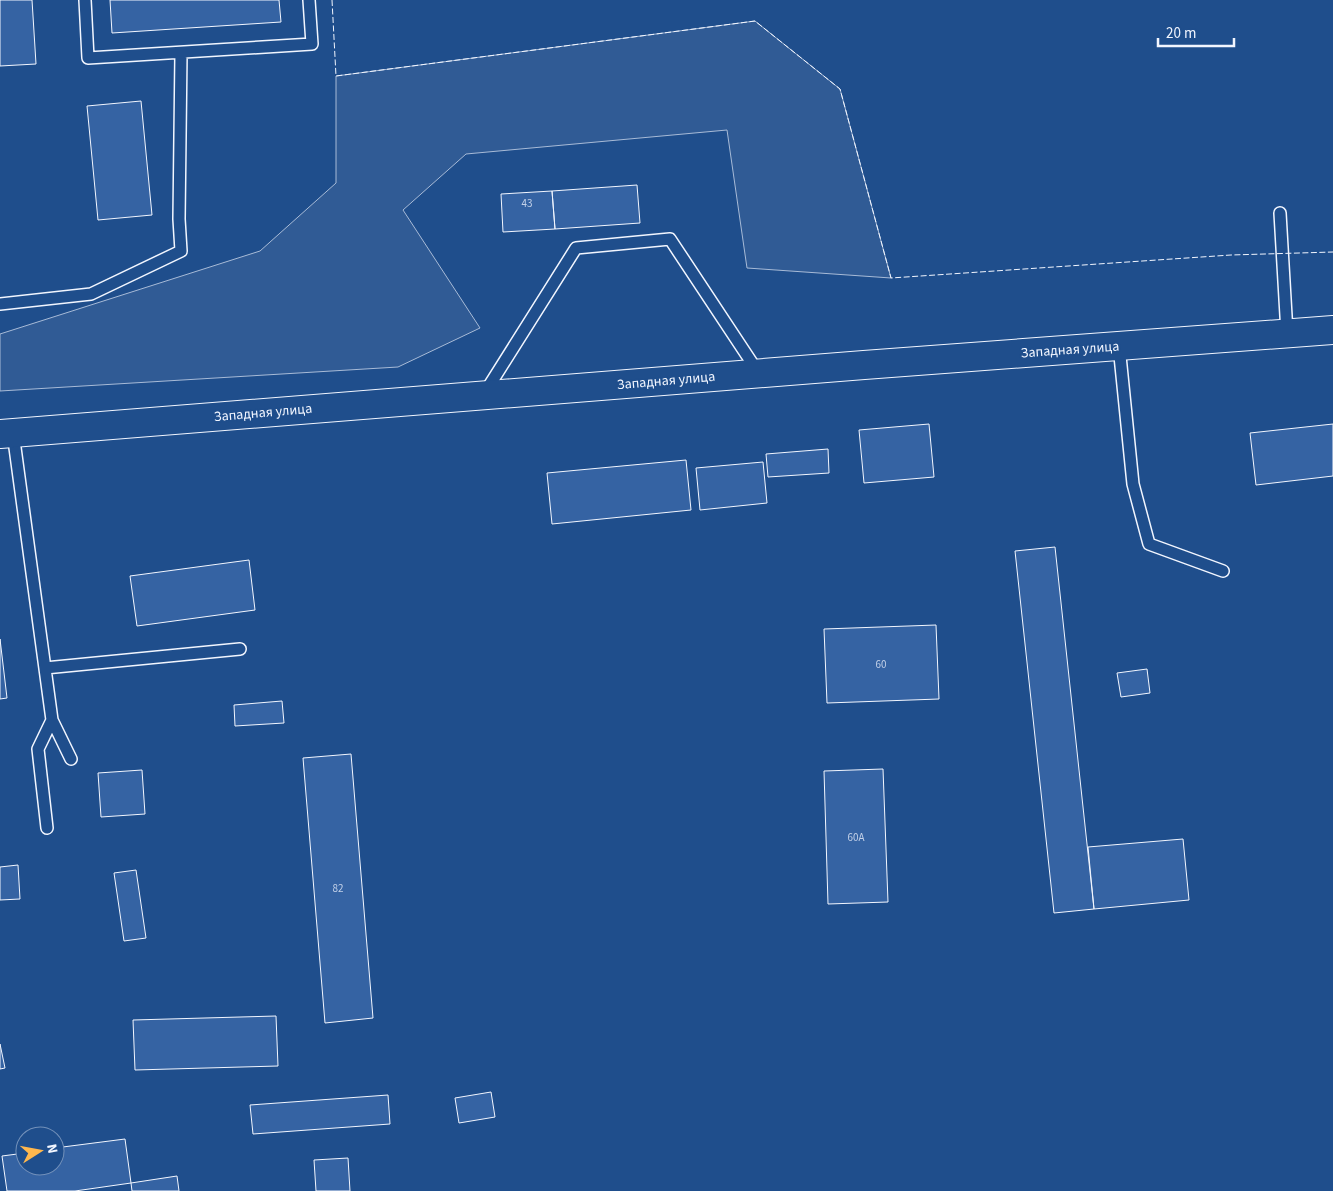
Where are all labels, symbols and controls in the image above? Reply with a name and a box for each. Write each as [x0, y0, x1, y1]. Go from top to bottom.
scale bar [1158, 15, 1234, 47]
text: 20 m [1166, 23, 1196, 44]
house number: 43 [522, 196, 532, 211]
street label: Западная улица [1020, 337, 1120, 363]
street label: Западная улица [616, 367, 716, 395]
street label: Западная улица [213, 399, 313, 427]
house number: 60 [876, 657, 886, 672]
house number: 60А [848, 830, 864, 845]
house number: 82 [333, 881, 343, 896]
north arrow [15, 1126, 65, 1176]
text: N [41, 1142, 62, 1155]

